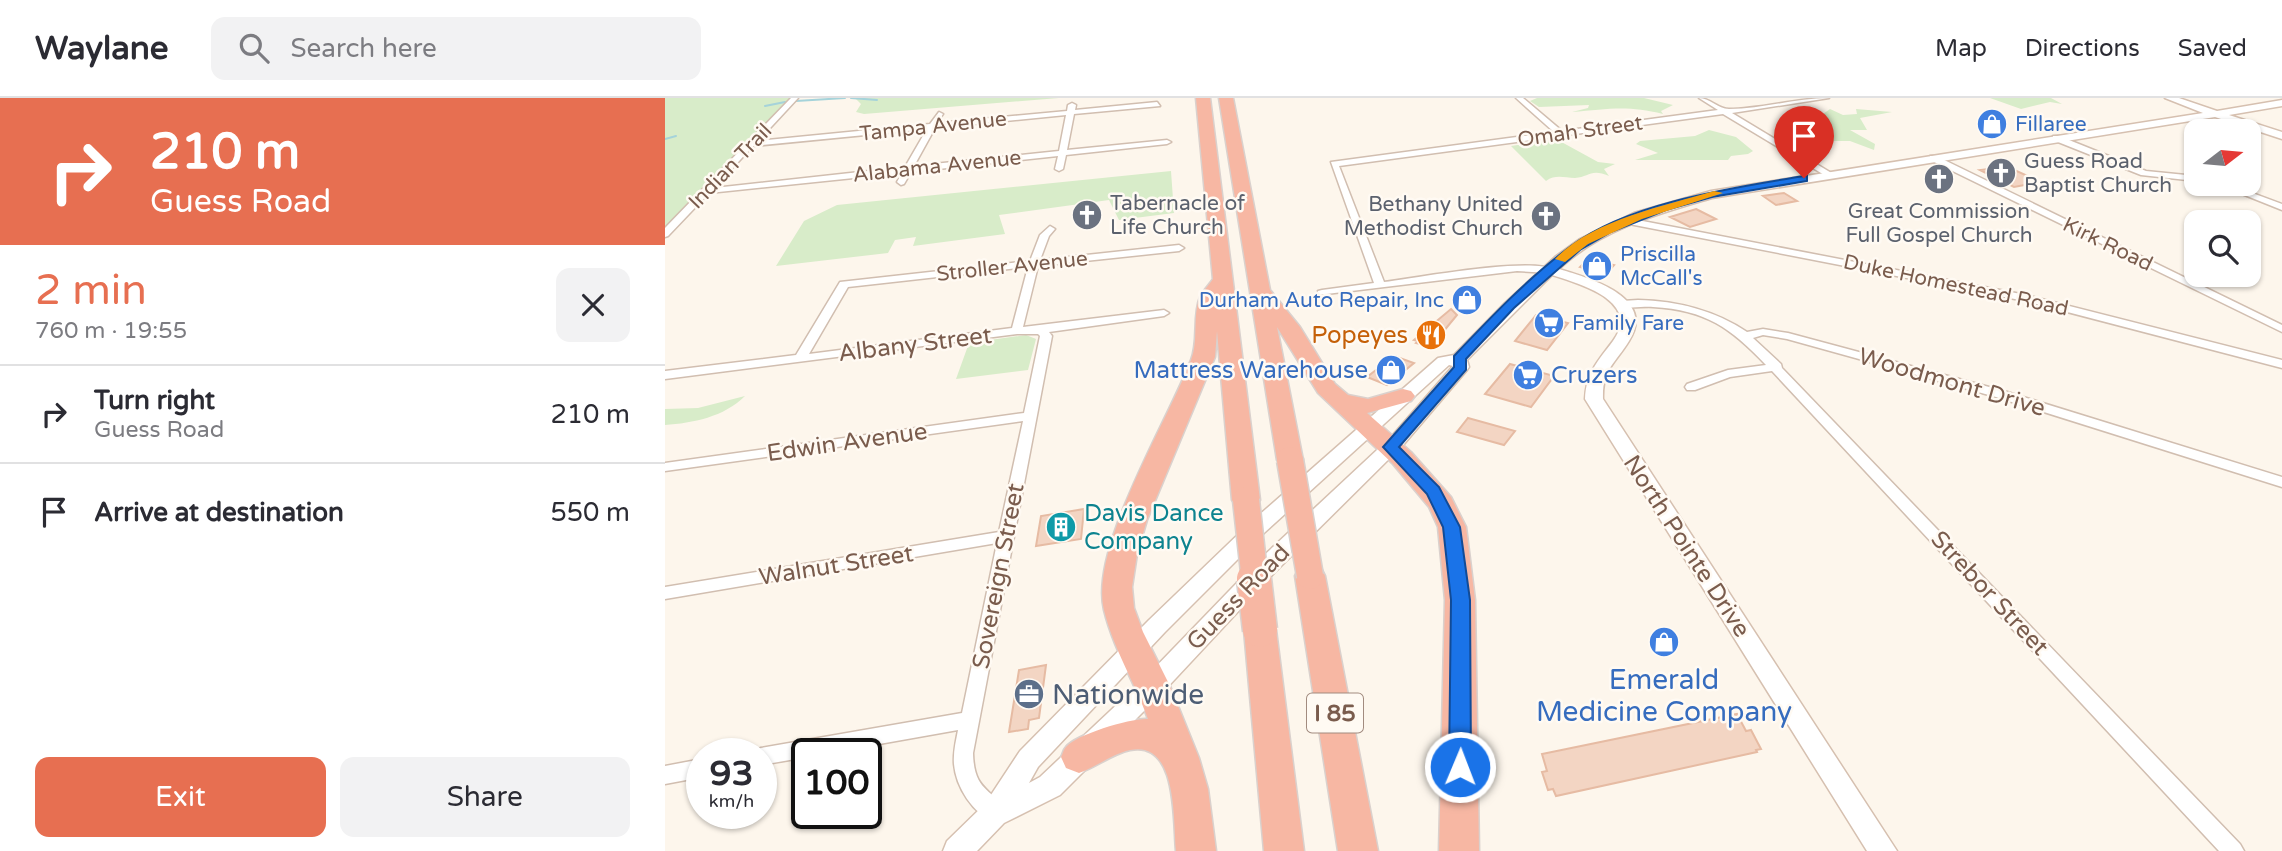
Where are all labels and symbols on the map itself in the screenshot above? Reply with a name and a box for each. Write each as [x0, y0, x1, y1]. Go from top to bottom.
street label: Tampa Avenue [858, 106, 1008, 147]
pin [1774, 106, 1834, 178]
shop icon: Fillaree [1975, 107, 2009, 141]
street label: Omah Street [1516, 110, 1644, 153]
place label: Fillaree [2015, 112, 2087, 137]
street label: Indian Trail [684, 118, 777, 214]
north arrow [2184, 119, 2261, 196]
street label: Alabama Avenue [852, 145, 1023, 188]
place label: Guess Road Baptist Church [2024, 149, 2172, 198]
church icon: Guess Road Baptist Church [1984, 156, 2018, 190]
church icon: Great Commission Full Gospel Church [1922, 162, 1956, 196]
place label: Tabernacle of Life Church [1110, 191, 1245, 240]
place label: Bethany United Methodist Church [1344, 192, 1523, 241]
church icon: Tabernacle of Life Church [1070, 198, 1104, 232]
church icon: Bethany United Methodist Church [1529, 199, 1563, 233]
place label: Great Commission Full Gospel Church [1845, 199, 2033, 248]
street label: Kirk Road [2059, 212, 2157, 277]
place label: Priscilla McCall's [1620, 242, 1703, 291]
street label: Stroller Avenue [935, 246, 1089, 287]
shop icon: Priscilla McCall's [1580, 249, 1614, 283]
street label: Duke Homestead Road [1841, 249, 2071, 322]
shop icon: Durham Auto Repair, Inc [1450, 283, 1484, 317]
place label: Durham Auto Repair, Inc [1199, 288, 1444, 313]
supermarket icon: Family Fare [1532, 306, 1566, 340]
place label: Family Fare [1572, 311, 1684, 336]
restaurant icon: Popeyes [1414, 318, 1448, 352]
street label: Albany Street [837, 321, 994, 368]
place label: Popeyes [1311, 321, 1408, 350]
street label: Woodmont Drive [1855, 342, 2049, 423]
shop icon: Mattress Warehouse [1374, 353, 1408, 387]
place label: Mattress Warehouse [1133, 356, 1368, 385]
supermarket icon: Cruzers [1511, 358, 1545, 392]
place label: Cruzers [1551, 361, 1638, 390]
street label: Edwin Avenue [765, 417, 929, 468]
street label: North Pointe Drive [1617, 450, 1756, 643]
street label: Sovereign Street [966, 481, 1031, 671]
place label: Davis Dance Company [1084, 499, 1224, 556]
building icon: Davis Dance Company [1044, 510, 1078, 544]
street label: Strebor Street [1925, 525, 2055, 662]
street label: Guess Road [1181, 538, 1296, 656]
street label: Walnut Street [757, 539, 915, 592]
shop icon: Emerald Medicine Company [1647, 625, 1681, 659]
place label: Emerald Medicine Company [1536, 663, 1792, 729]
office icon: Nationwide [1012, 677, 1046, 711]
place label: Nationwide [1052, 678, 1204, 712]
road number: I 85 [1307, 694, 1363, 733]
position arrow [1423, 730, 1497, 804]
speed limit sign: 100 [791, 738, 882, 829]

